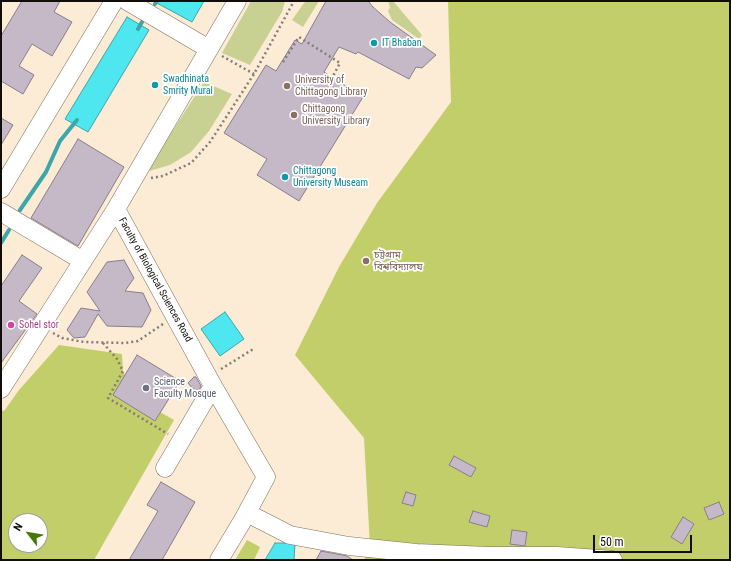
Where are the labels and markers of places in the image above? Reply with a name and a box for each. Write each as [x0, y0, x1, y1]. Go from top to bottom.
place label: IT Bhaban [382, 37, 422, 49]
marker: IT Bhaban [369, 38, 379, 48]
place label: Swadhinata Smrity Mural [163, 73, 213, 96]
place label: University of Chittagong Library [295, 74, 367, 98]
marker: Swadhinata Smrity Mural [150, 80, 160, 90]
marker: University of Chittagong Library [282, 81, 292, 91]
place label: Chittagong University Library [302, 103, 370, 126]
marker: Chittagong University Library [289, 110, 299, 120]
place label: Chittagong University Museam [293, 165, 368, 188]
marker: Chittagong University Museam [280, 172, 290, 182]
place label: চট্টগ্রাম বিশ্ববিদ্যালয় [374, 249, 423, 272]
marker: চট্টগ্রাম বিশ্ববিদ্যালয় [361, 256, 371, 266]
place label: Sohel stor [19, 319, 59, 331]
marker: Sohel stor [6, 320, 16, 330]
place label: Science Faculty Mosque [154, 376, 216, 400]
marker: Science Faculty Mosque [141, 383, 151, 393]

